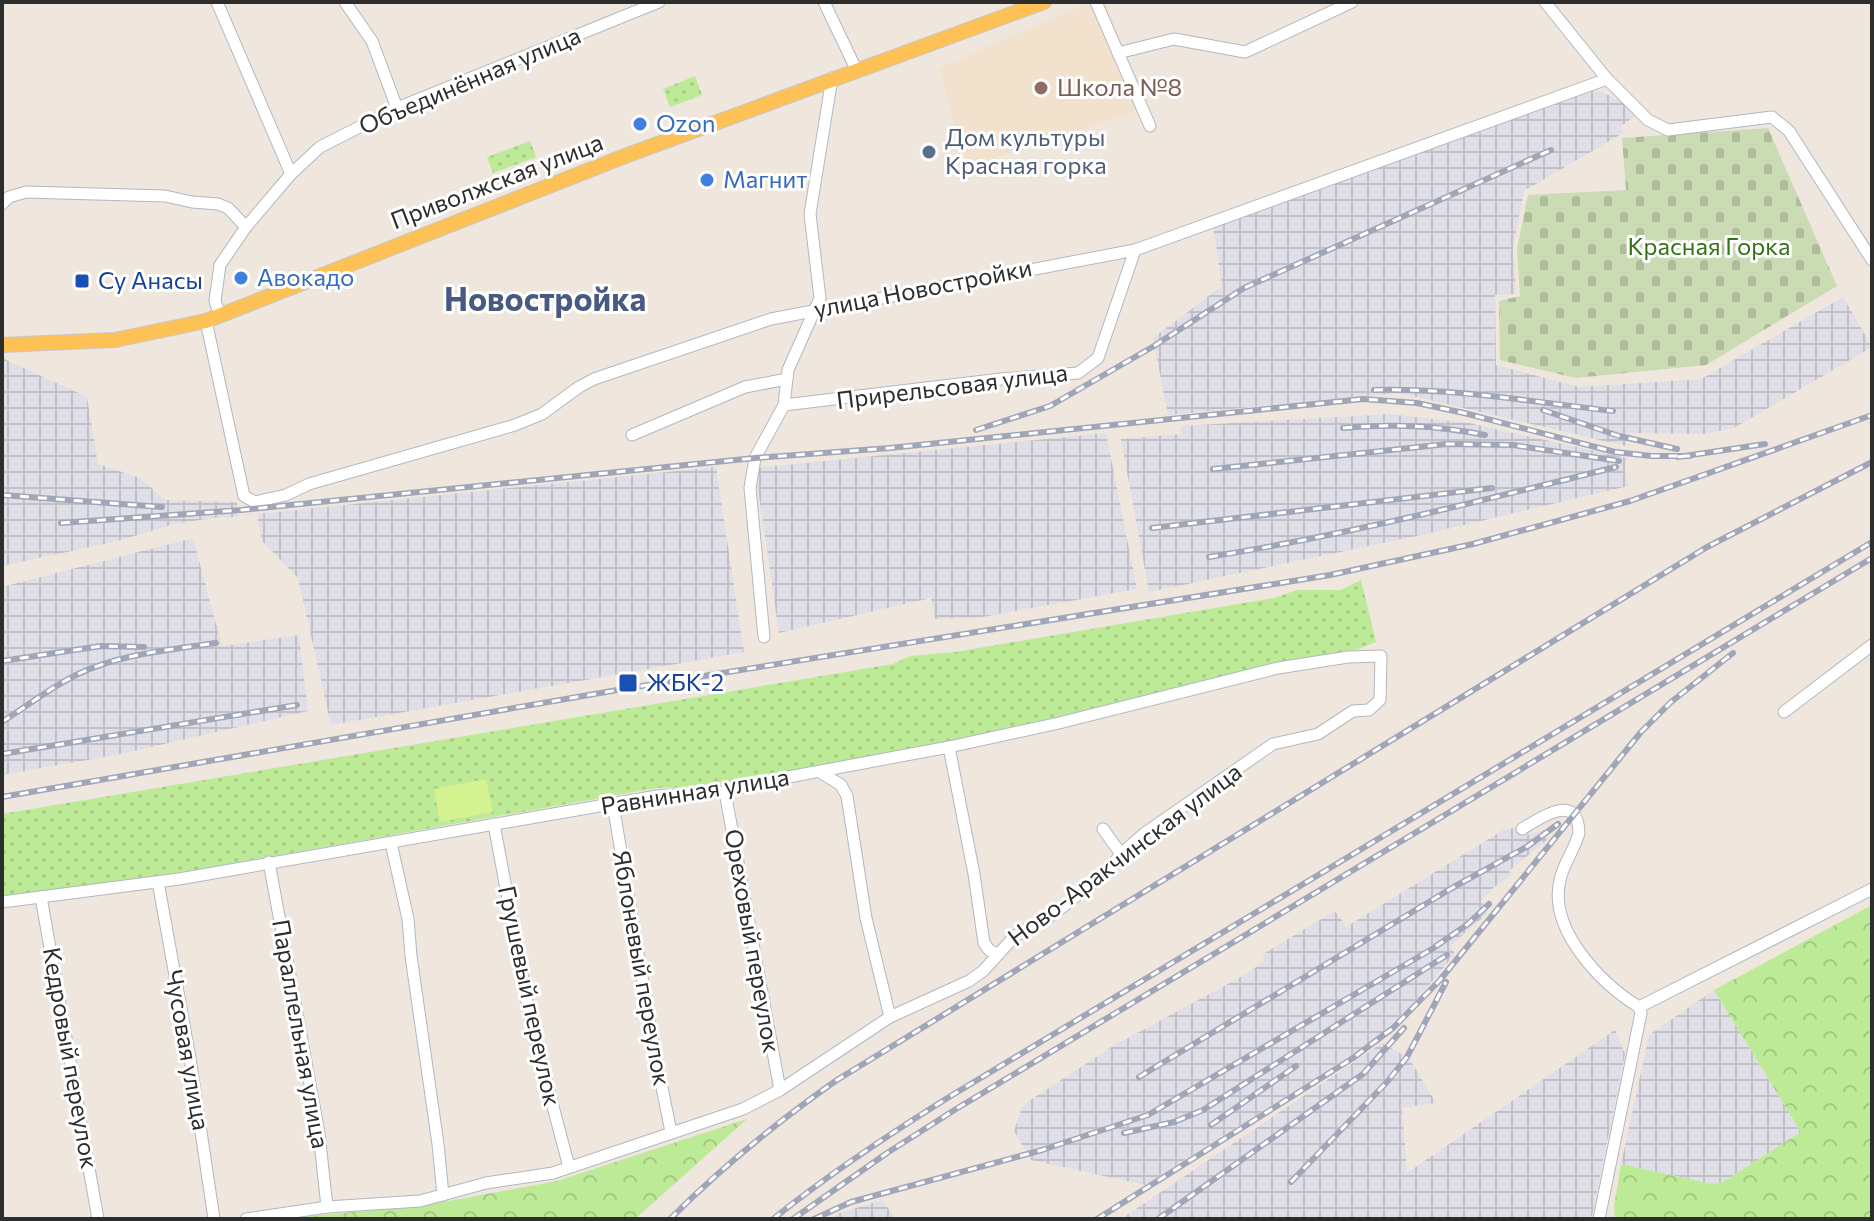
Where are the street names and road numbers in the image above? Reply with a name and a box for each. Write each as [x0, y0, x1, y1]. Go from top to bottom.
street label: Объединённая улица [354, 20, 585, 139]
street label: Приволжская улица [386, 127, 607, 234]
street label: улица Новостройки [811, 252, 1034, 323]
street label: Прирельсовая улица [835, 357, 1069, 414]
street label: Ново-Аракчинская улица [1002, 756, 1247, 951]
street label: Равнинная улица [599, 761, 791, 820]
street label: Ореховый переулок [720, 827, 787, 1055]
street label: Яблоневый переулок [607, 848, 678, 1088]
street label: Грушевый переулок [493, 883, 568, 1108]
street label: Параллельная улица [267, 917, 336, 1151]
street label: Кедровый переулок [38, 945, 105, 1171]
street label: Чусовая улица [160, 967, 217, 1132]

